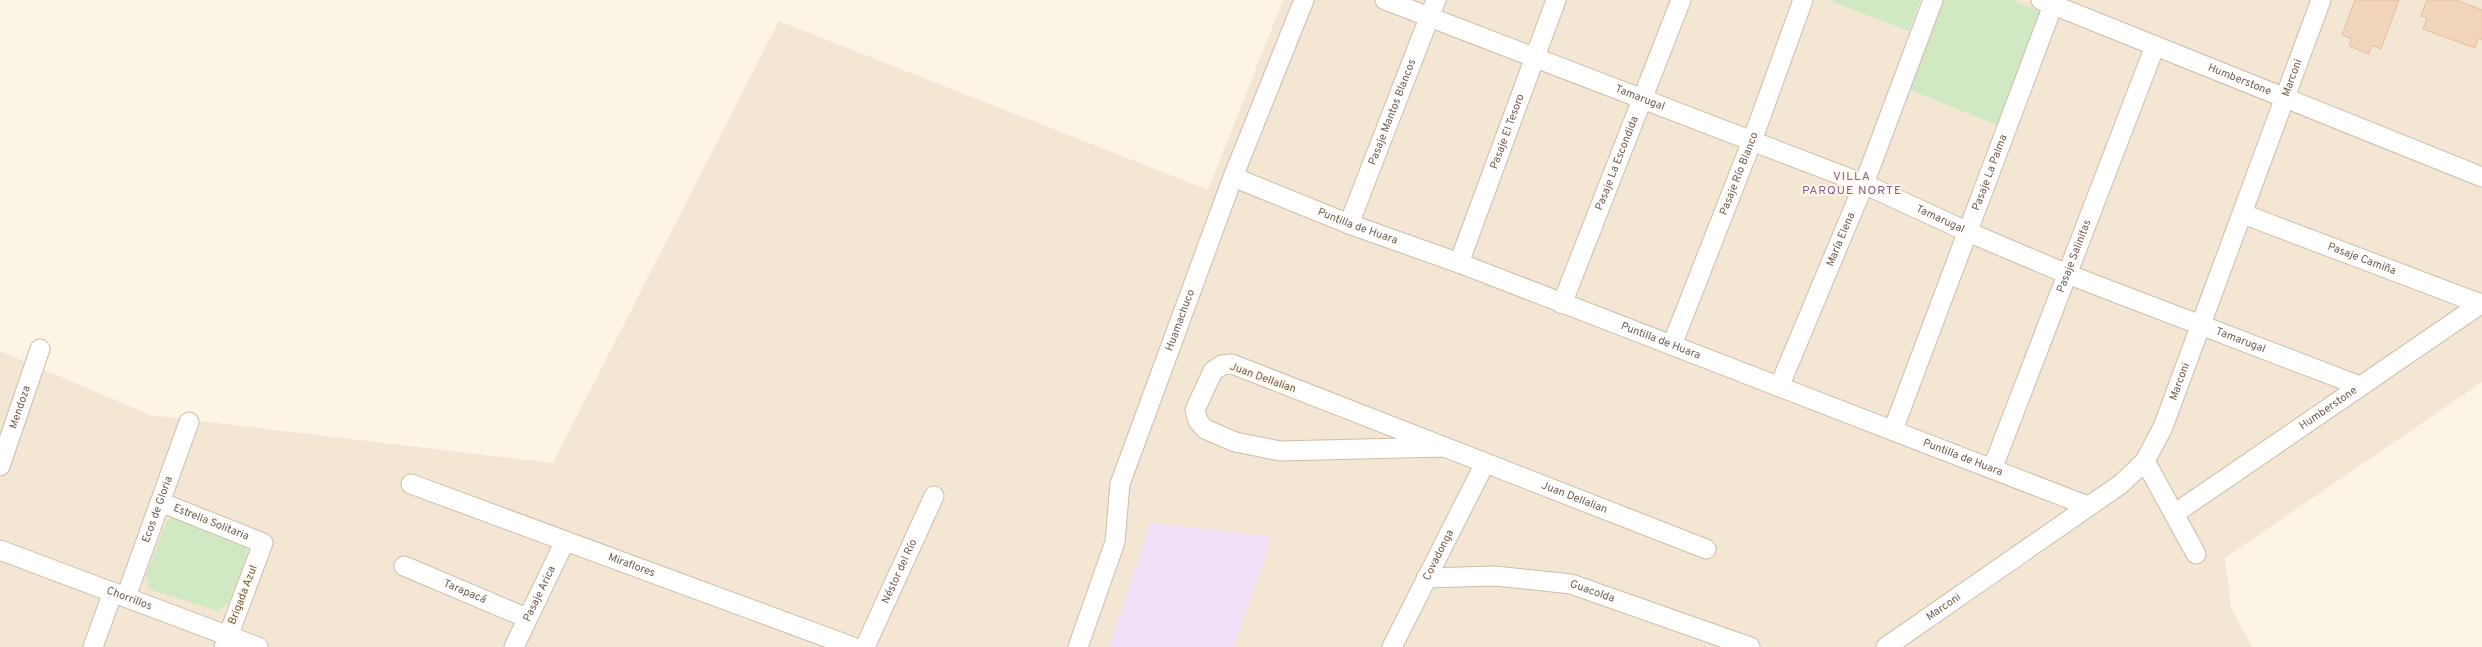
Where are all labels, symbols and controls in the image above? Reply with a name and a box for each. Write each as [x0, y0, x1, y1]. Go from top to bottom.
street label: Pasaje Mantos Blancos [1366, 57, 1419, 167]
street label: Marconi [2279, 57, 2306, 99]
street label: Humberstone [2206, 61, 2274, 99]
street label: Tamarugal [1613, 82, 1667, 114]
street label: Pasaje El Tesoro [1487, 92, 1528, 171]
street label: Pasaje La Escondida [1592, 114, 1642, 213]
street label: Pasaje Río Blanco [1717, 130, 1762, 217]
street label: Pasaje La Palma [1969, 132, 2011, 213]
district label: VILLA PARQUE NORTE [1802, 169, 1902, 199]
street label: Tamarugal [1914, 202, 1967, 236]
street label: Puntilla de Huara [1315, 205, 1400, 248]
street label: María Elena [1823, 210, 1858, 269]
street label: Pasaje Salinitas [2054, 218, 2095, 295]
street label: Pasaje Camiña [2326, 240, 2398, 278]
street label: Huamachuco [1162, 287, 1198, 353]
street label: Puntilla de Huara [1619, 319, 1703, 363]
street label: Tamarugal [2214, 324, 2267, 356]
street label: Juan Dellalian [1228, 360, 1298, 396]
street label: Marconi [2166, 361, 2193, 403]
street label: Humberstone [2297, 383, 2360, 433]
street label: Mendoza [6, 384, 34, 431]
street label: Puntilla de Huara [1921, 436, 2005, 479]
street label: Ecos de Gloria [139, 474, 176, 545]
street label: Juan Dellalian [1539, 478, 1609, 517]
street label: Estrella Solitaria [171, 501, 251, 544]
street label: Covadonga [1420, 527, 1457, 583]
street label: Néstor del Río [879, 537, 920, 606]
street label: Miraflores [606, 550, 657, 580]
street label: Brigada Azul [225, 563, 261, 627]
street label: Pasaje Arica [520, 563, 559, 624]
street label: Tarapacá [441, 576, 489, 607]
street label: Guacolda [1568, 577, 1617, 606]
street label: Chorrillos [104, 584, 154, 614]
street label: Marconi [1923, 590, 1964, 624]

